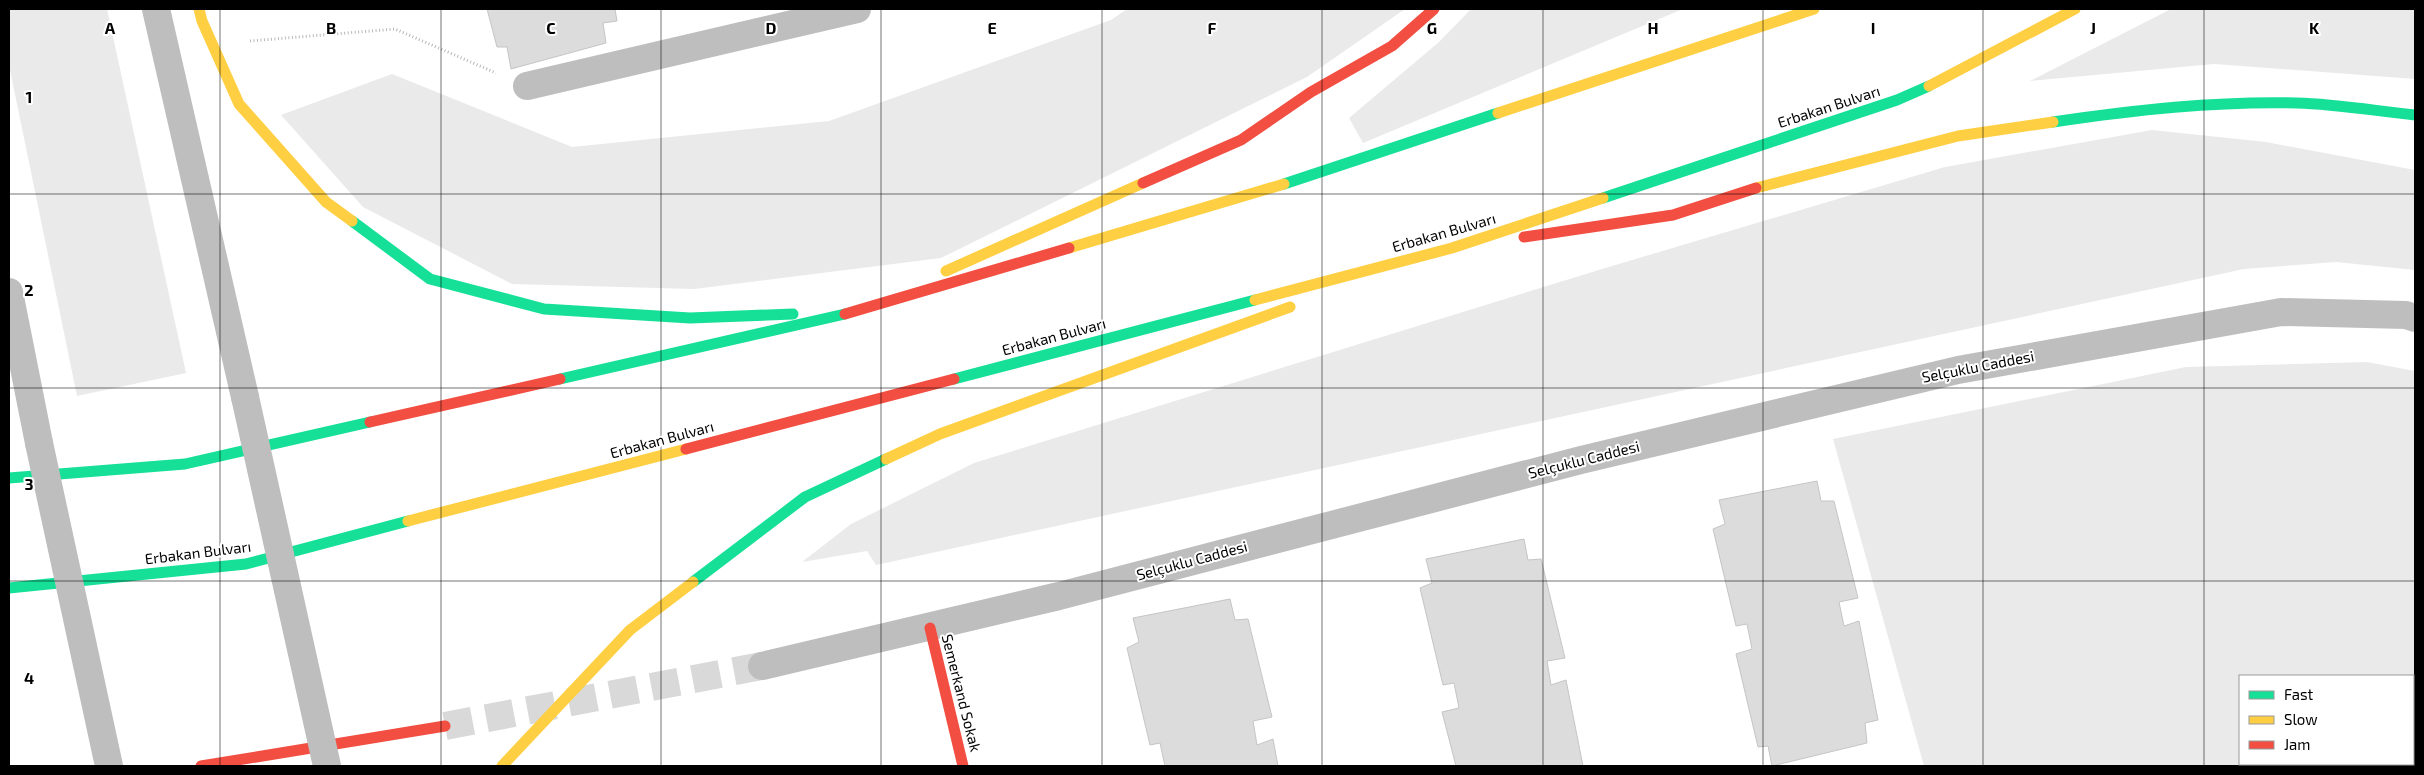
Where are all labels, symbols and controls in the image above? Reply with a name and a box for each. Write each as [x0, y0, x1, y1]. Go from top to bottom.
text: A [105, 18, 116, 37]
text: B [326, 18, 336, 37]
text: C [546, 18, 556, 37]
text: D [766, 18, 777, 37]
text: E [987, 18, 997, 37]
text: F [1208, 18, 1217, 37]
text: G [1427, 18, 1437, 37]
text: H [1647, 18, 1659, 37]
text: I [1871, 18, 1875, 37]
text: J [2090, 18, 2096, 37]
text: K [2309, 18, 2320, 37]
street label: Erbakan Bulvarı [1775, 81, 1882, 131]
text: 1 [26, 87, 32, 106]
street label: Erbakan Bulvarı [1390, 209, 1498, 255]
text: 2 [24, 280, 34, 299]
street label: Erbakan Bulvarı [1000, 313, 1108, 359]
street label: Selçuklu Caddesi [1920, 346, 2036, 387]
street label: Erbakan Bulvarı [608, 416, 716, 462]
street label: Selçuklu Caddesi [1526, 436, 1642, 483]
text: 3 [24, 474, 34, 493]
street label: Erbakan Bulvarı [144, 537, 252, 567]
street label: Selçuklu Caddesi [1134, 537, 1249, 584]
street label: Semerkand Sokak [939, 632, 985, 754]
text: 4 [24, 668, 34, 687]
legend [2239, 675, 2414, 765]
text: Fast [2284, 685, 2314, 703]
text: Slow [2284, 710, 2318, 728]
text: Jam [2284, 735, 2310, 753]

